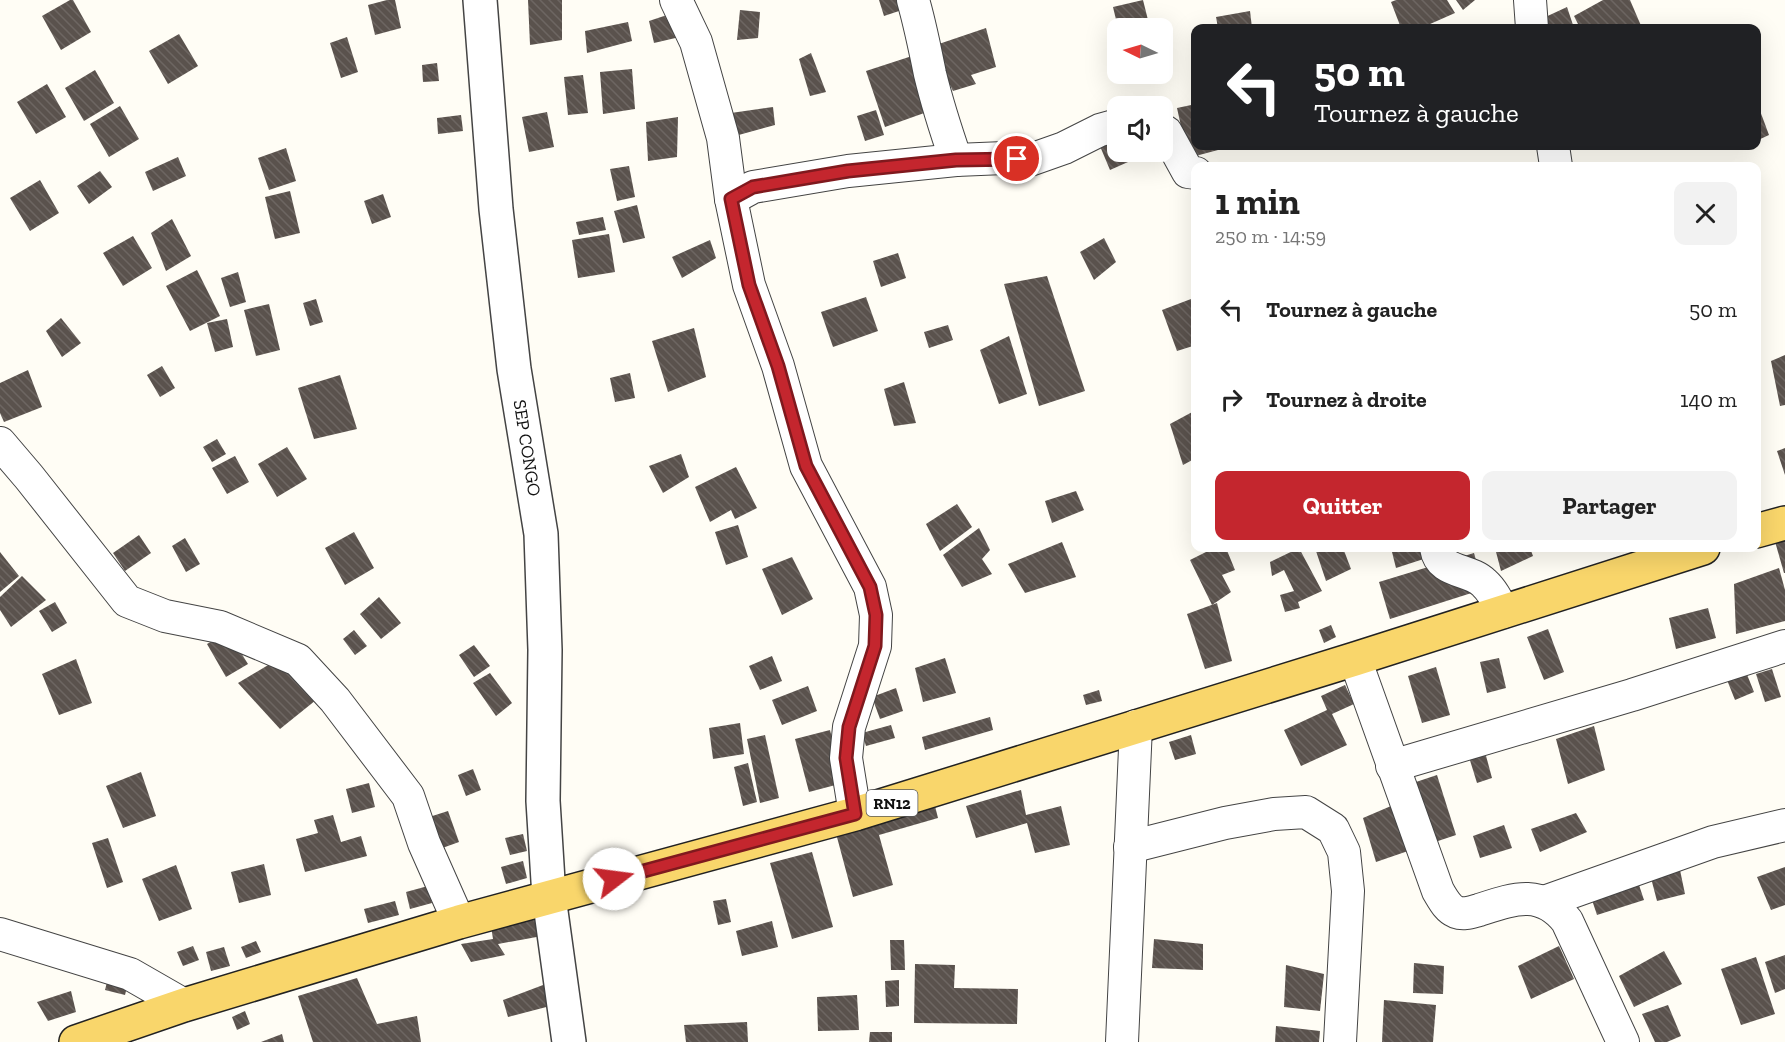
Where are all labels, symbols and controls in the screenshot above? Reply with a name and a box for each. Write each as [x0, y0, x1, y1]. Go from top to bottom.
north arrow [1107, 18, 1173, 84]
map controls [1107, 18, 1173, 162]
text: 50 m [1314, 46, 1405, 97]
icon: left [1215, 48, 1293, 126]
button: sound [1107, 96, 1173, 162]
text: Tournez à gauche [1314, 97, 1519, 129]
pin [991, 133, 1042, 184]
icon: arrive [1000, 142, 1033, 175]
text: 1 min [1215, 180, 1300, 223]
button: close [1674, 182, 1737, 245]
text: 250 m · 14:59 [1215, 224, 1326, 248]
icon: left [1215, 293, 1248, 326]
text: Tournez à gauche [1266, 296, 1437, 323]
text: 50 m [1689, 296, 1737, 323]
icon: right [1215, 383, 1248, 416]
text: Tournez à droite [1266, 386, 1427, 413]
text: 140 m [1680, 386, 1737, 413]
street label: SEP CONGO [509, 398, 545, 498]
button: Quitter [1215, 471, 1470, 540]
button: Partager [1482, 471, 1737, 540]
road number: RN12 [866, 790, 918, 816]
position arrow [582, 847, 646, 911]

